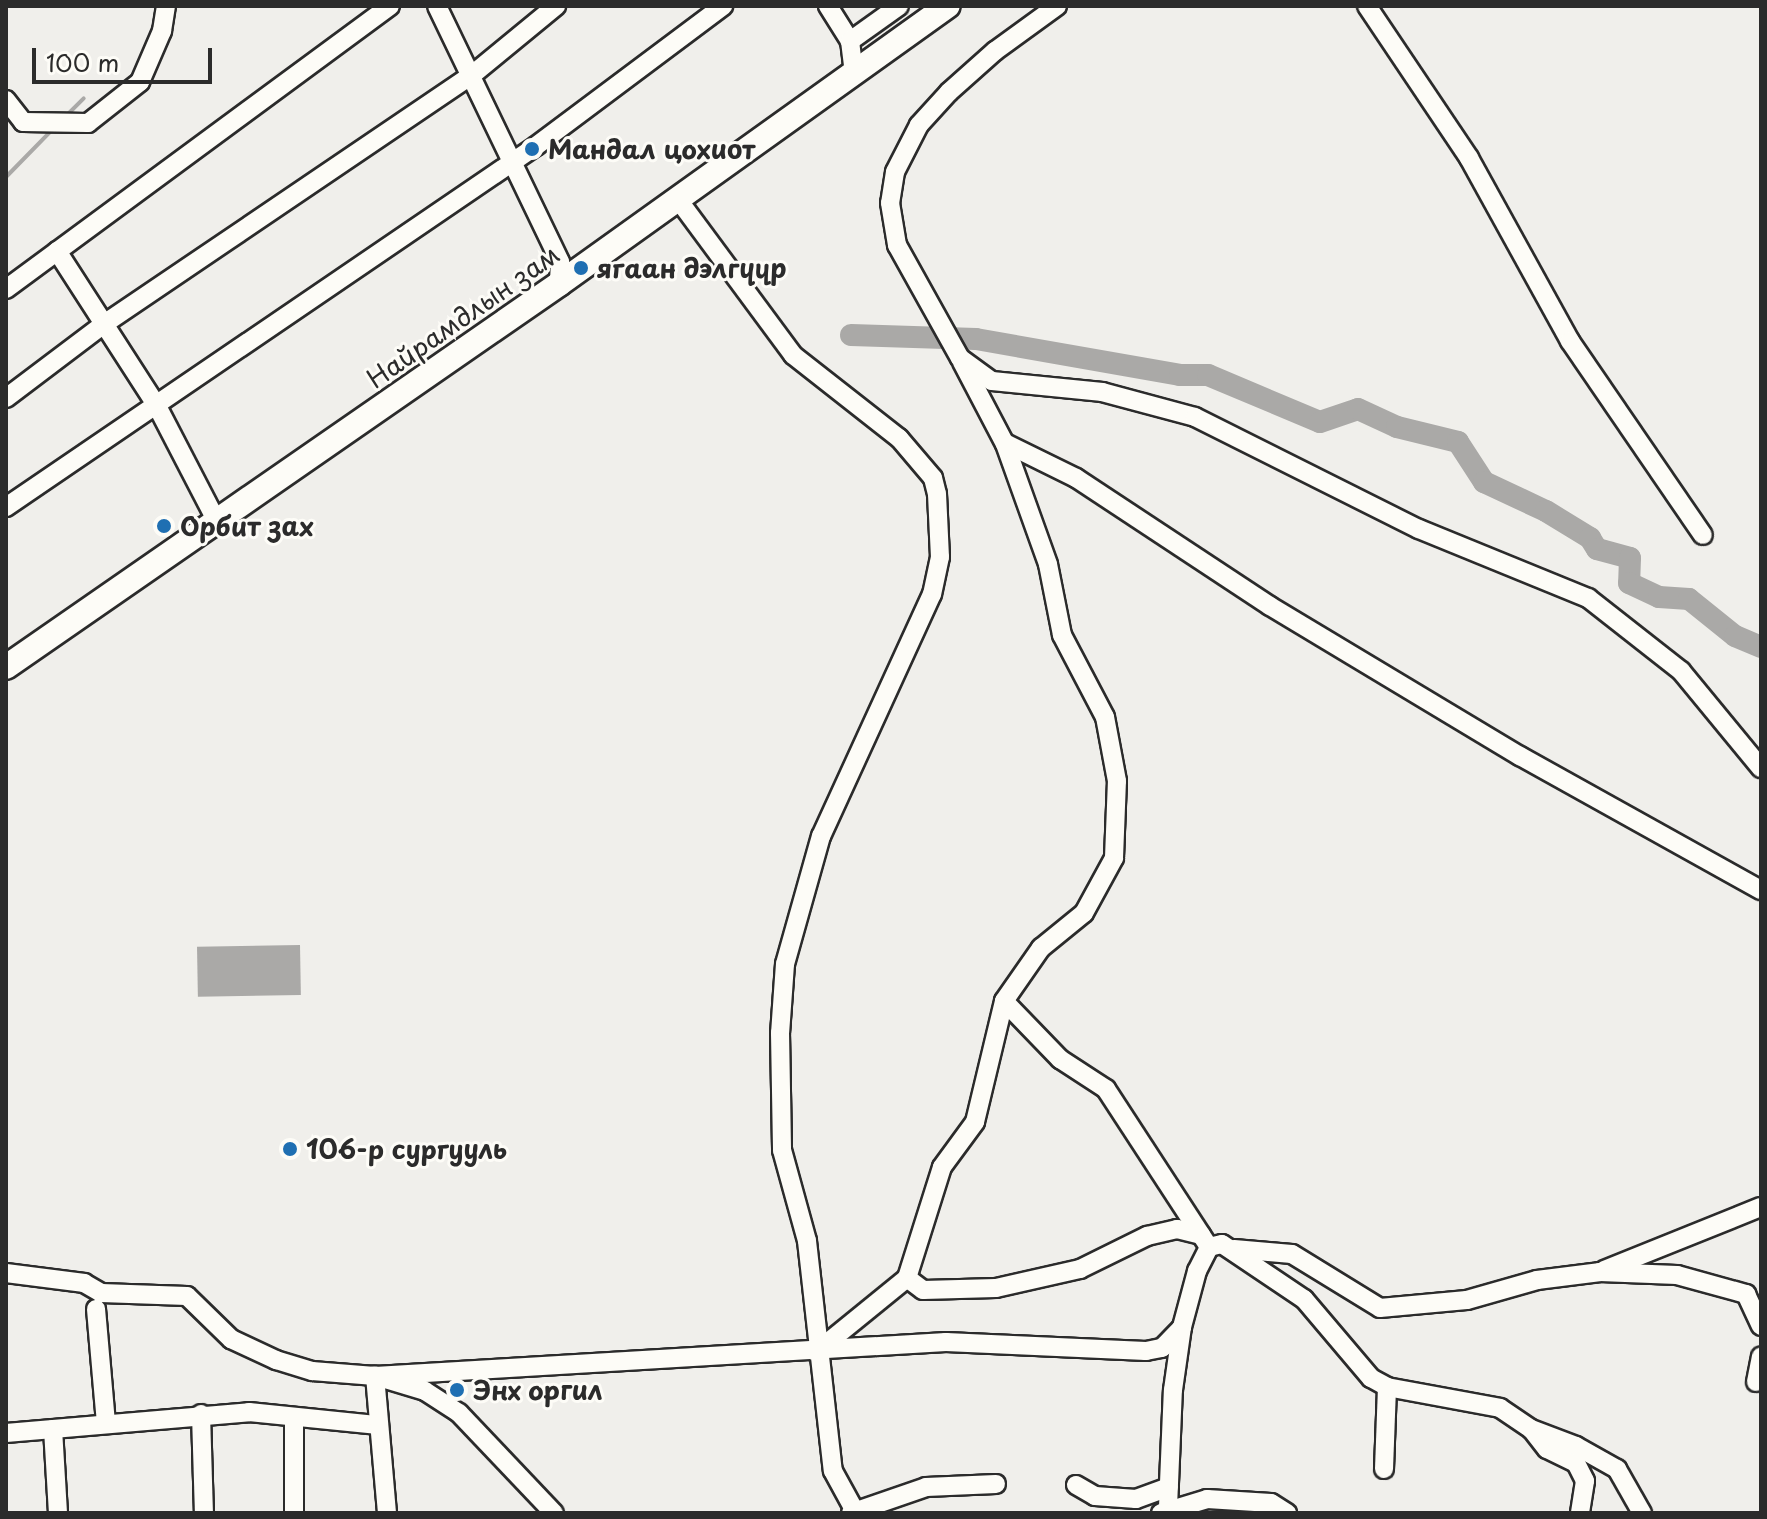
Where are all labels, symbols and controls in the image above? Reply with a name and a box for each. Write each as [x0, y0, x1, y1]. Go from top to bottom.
scale bar [36, 32, 216, 82]
text: 100 m [46, 44, 119, 80]
place label: Мандал цохиот [548, 133, 754, 165]
marker: Мандал цохиот [523, 140, 541, 158]
street label: Найрамдлын зам [360, 238, 566, 394]
place label: ягаан дэлгүүр [597, 252, 787, 284]
marker: ягаан дэлгүүр [572, 259, 590, 277]
place label: Орбит зах [180, 510, 315, 542]
marker: Орбит зах [155, 517, 173, 535]
place label: 106-р сургууль [306, 1133, 508, 1165]
marker: 106-р сургууль [281, 1140, 299, 1158]
place label: Энх оргил [473, 1374, 605, 1406]
marker: Энх оргил [448, 1381, 466, 1399]

